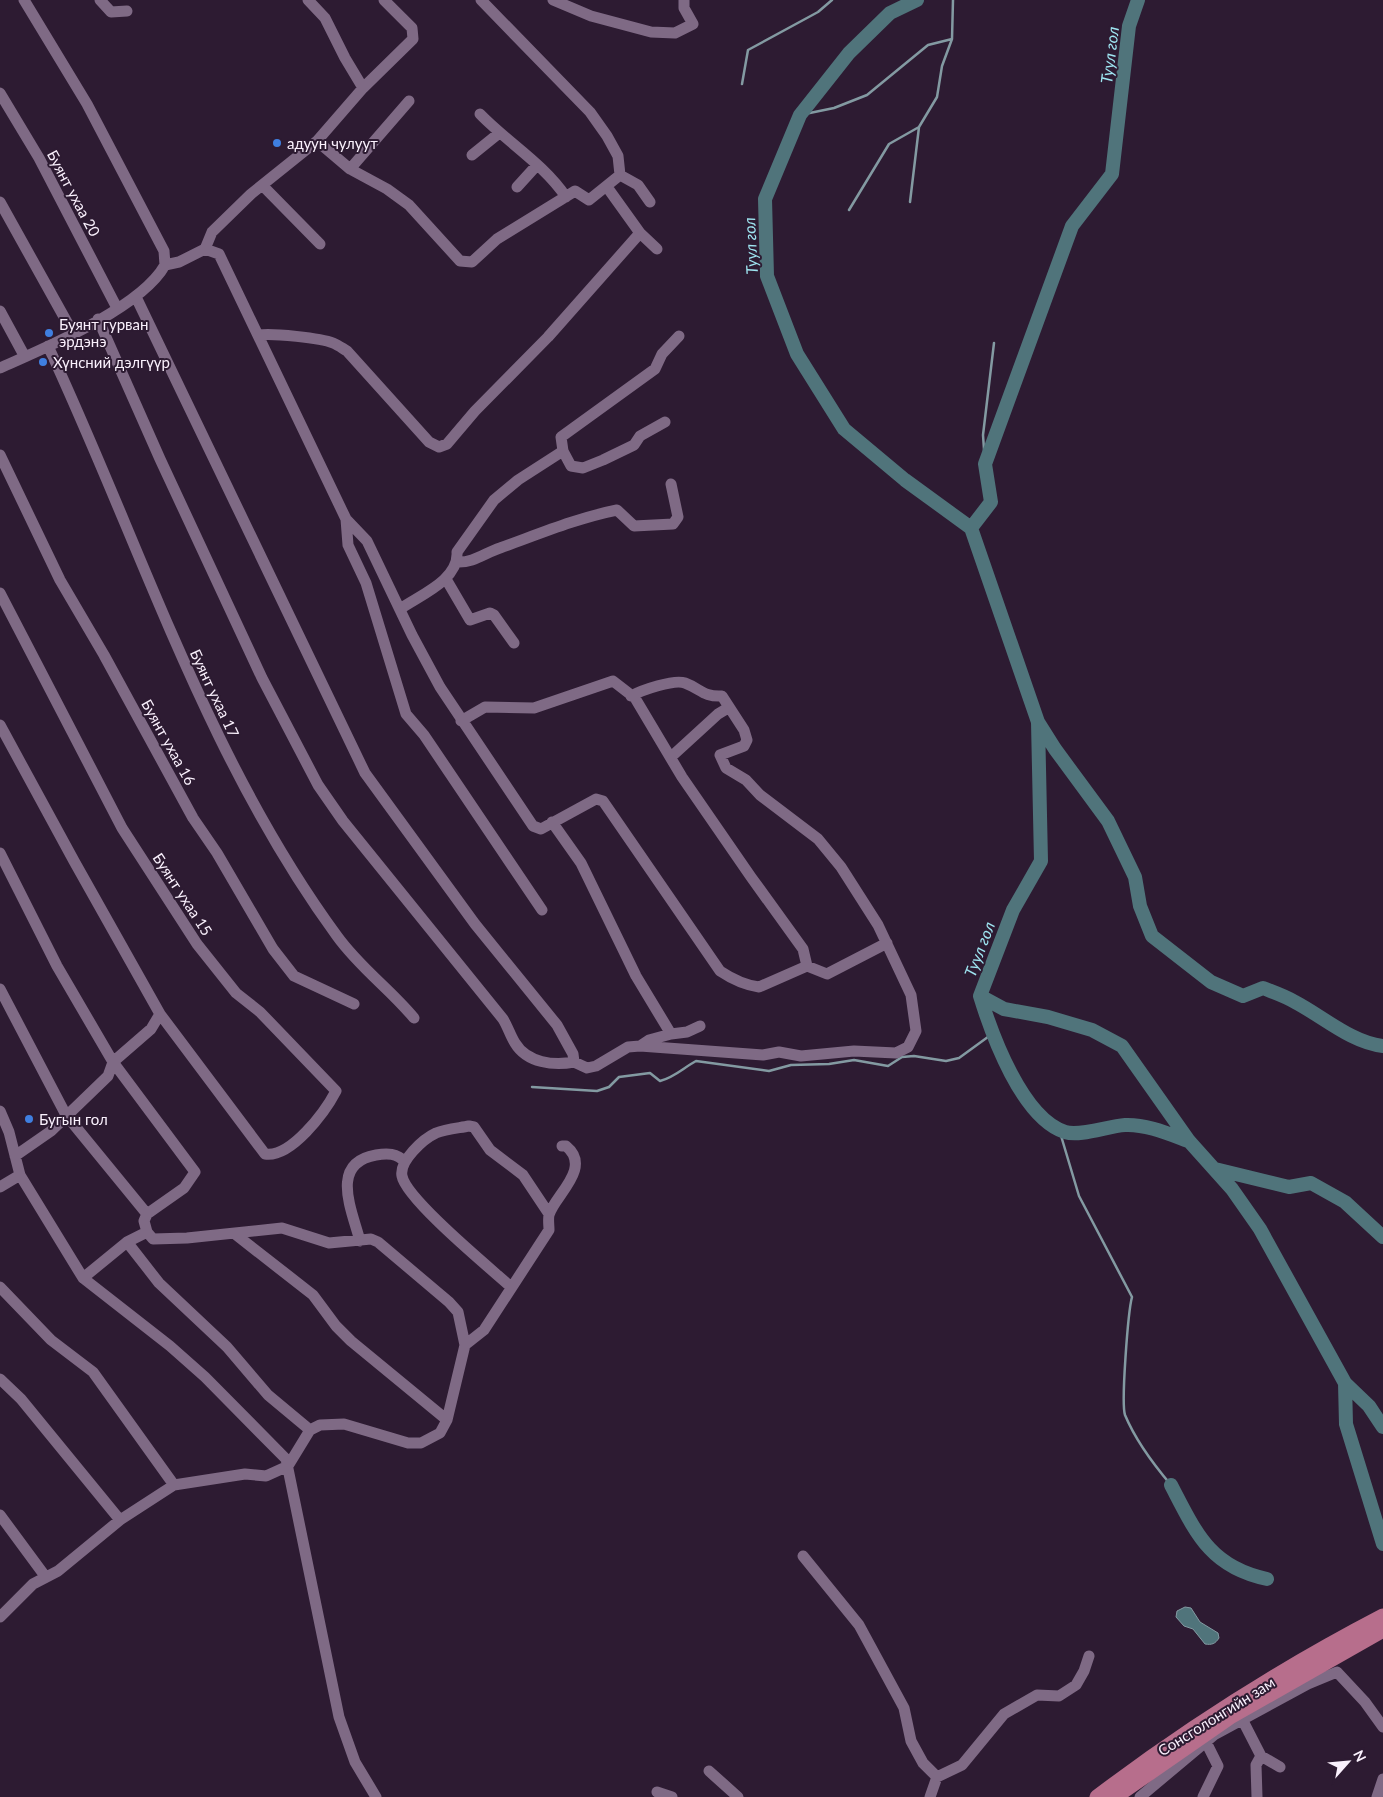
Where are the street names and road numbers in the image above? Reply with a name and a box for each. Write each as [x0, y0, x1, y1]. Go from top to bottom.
street label: Буянт ухаа 20 [44, 147, 104, 239]
street label: Буянт ухаа 17 [187, 646, 243, 740]
street label: Буянт ухаа 16 [138, 696, 200, 788]
street label: Буянт ухаа 15 [150, 849, 216, 939]
street label: Сонсголонгийн зам [1154, 1673, 1278, 1759]

